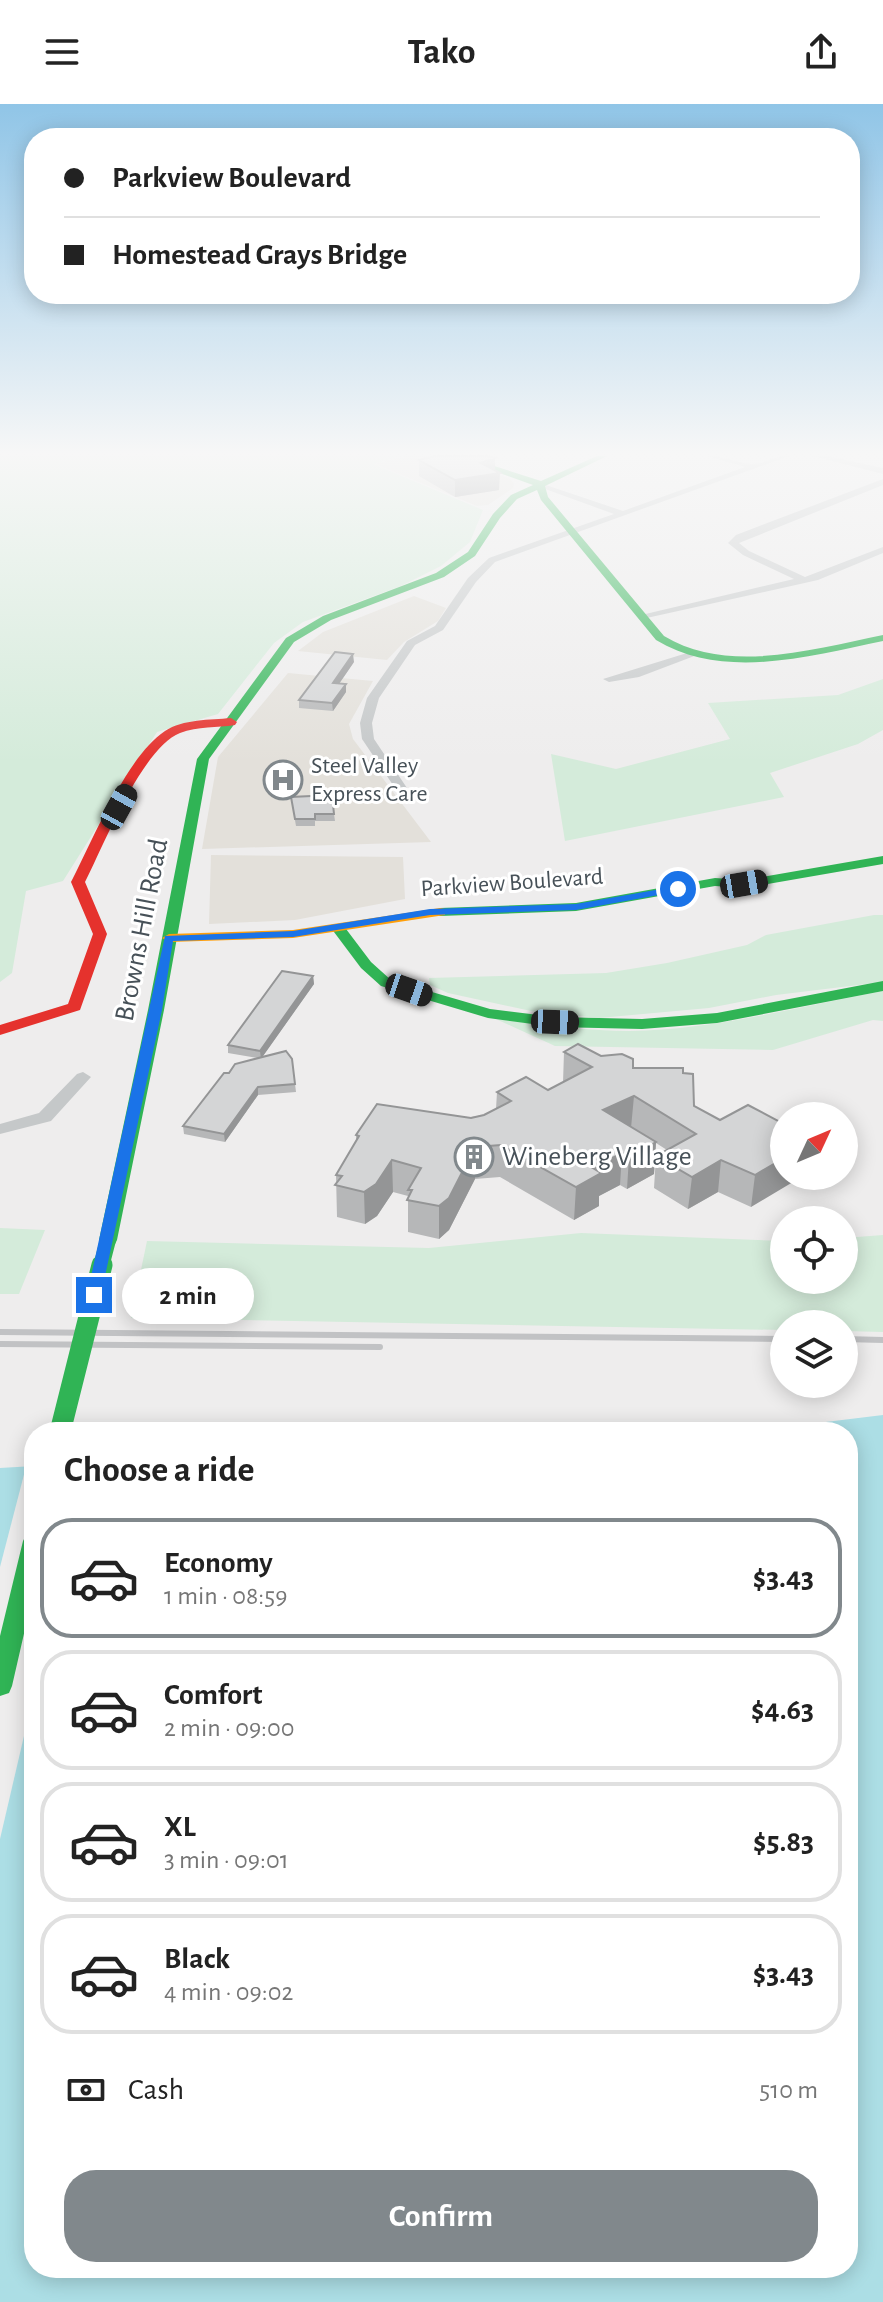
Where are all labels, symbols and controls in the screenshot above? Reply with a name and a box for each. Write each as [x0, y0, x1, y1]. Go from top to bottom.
icon: menu [40, 30, 84, 74]
icon: share [799, 30, 843, 74]
text: Tako [407, 34, 476, 70]
text: Parkview Boulevard [112, 163, 351, 193]
text: Homestead Grays Bridge [112, 240, 407, 270]
place label: Steel Valley Express Care [311, 754, 428, 806]
hospital icon: Steel Valley Express Care [262, 759, 304, 801]
car [97, 780, 141, 834]
street label: Browns Hill Road [111, 836, 173, 1024]
street label: Parkview Boulevard [420, 865, 604, 901]
car [718, 868, 770, 900]
route start [660, 871, 696, 907]
car [382, 971, 436, 1009]
car [531, 1009, 579, 1035]
north arrow [770, 1102, 858, 1190]
map controls [770, 1102, 858, 1398]
building icon: Wineberg Village [453, 1136, 495, 1178]
place label: Wineberg Village [502, 1143, 692, 1171]
button: locate [770, 1206, 858, 1294]
callout: 2 min [122, 1267, 254, 1323]
route end [76, 1277, 112, 1313]
text: 2 min [159, 1283, 217, 1309]
button: layers [770, 1310, 858, 1398]
text: Choose a ride [64, 1452, 254, 1488]
icon: car [68, 1542, 140, 1614]
text: Economy [164, 1548, 273, 1578]
text: $3.43 [753, 1563, 814, 1593]
text: 1 min · 08:59 [164, 1583, 287, 1609]
icon: car [68, 1674, 140, 1746]
text: Comfort [164, 1680, 263, 1710]
text: $4.63 [751, 1695, 814, 1725]
text: 2 min · 09:00 [164, 1715, 295, 1741]
icon: car [68, 1806, 140, 1878]
text: XL [164, 1812, 196, 1842]
text: $5.83 [753, 1827, 814, 1857]
text: 3 min · 09:01 [164, 1847, 289, 1873]
icon: car [68, 1938, 140, 2010]
text: Black [164, 1944, 230, 1974]
text: $3.43 [753, 1959, 814, 1989]
text: 4 min · 09:02 [164, 1979, 293, 2005]
icon: cash [64, 2068, 108, 2112]
text: Cash [128, 2075, 184, 2105]
text: 510 m [759, 2077, 818, 2103]
button: Confirm [64, 2170, 818, 2262]

